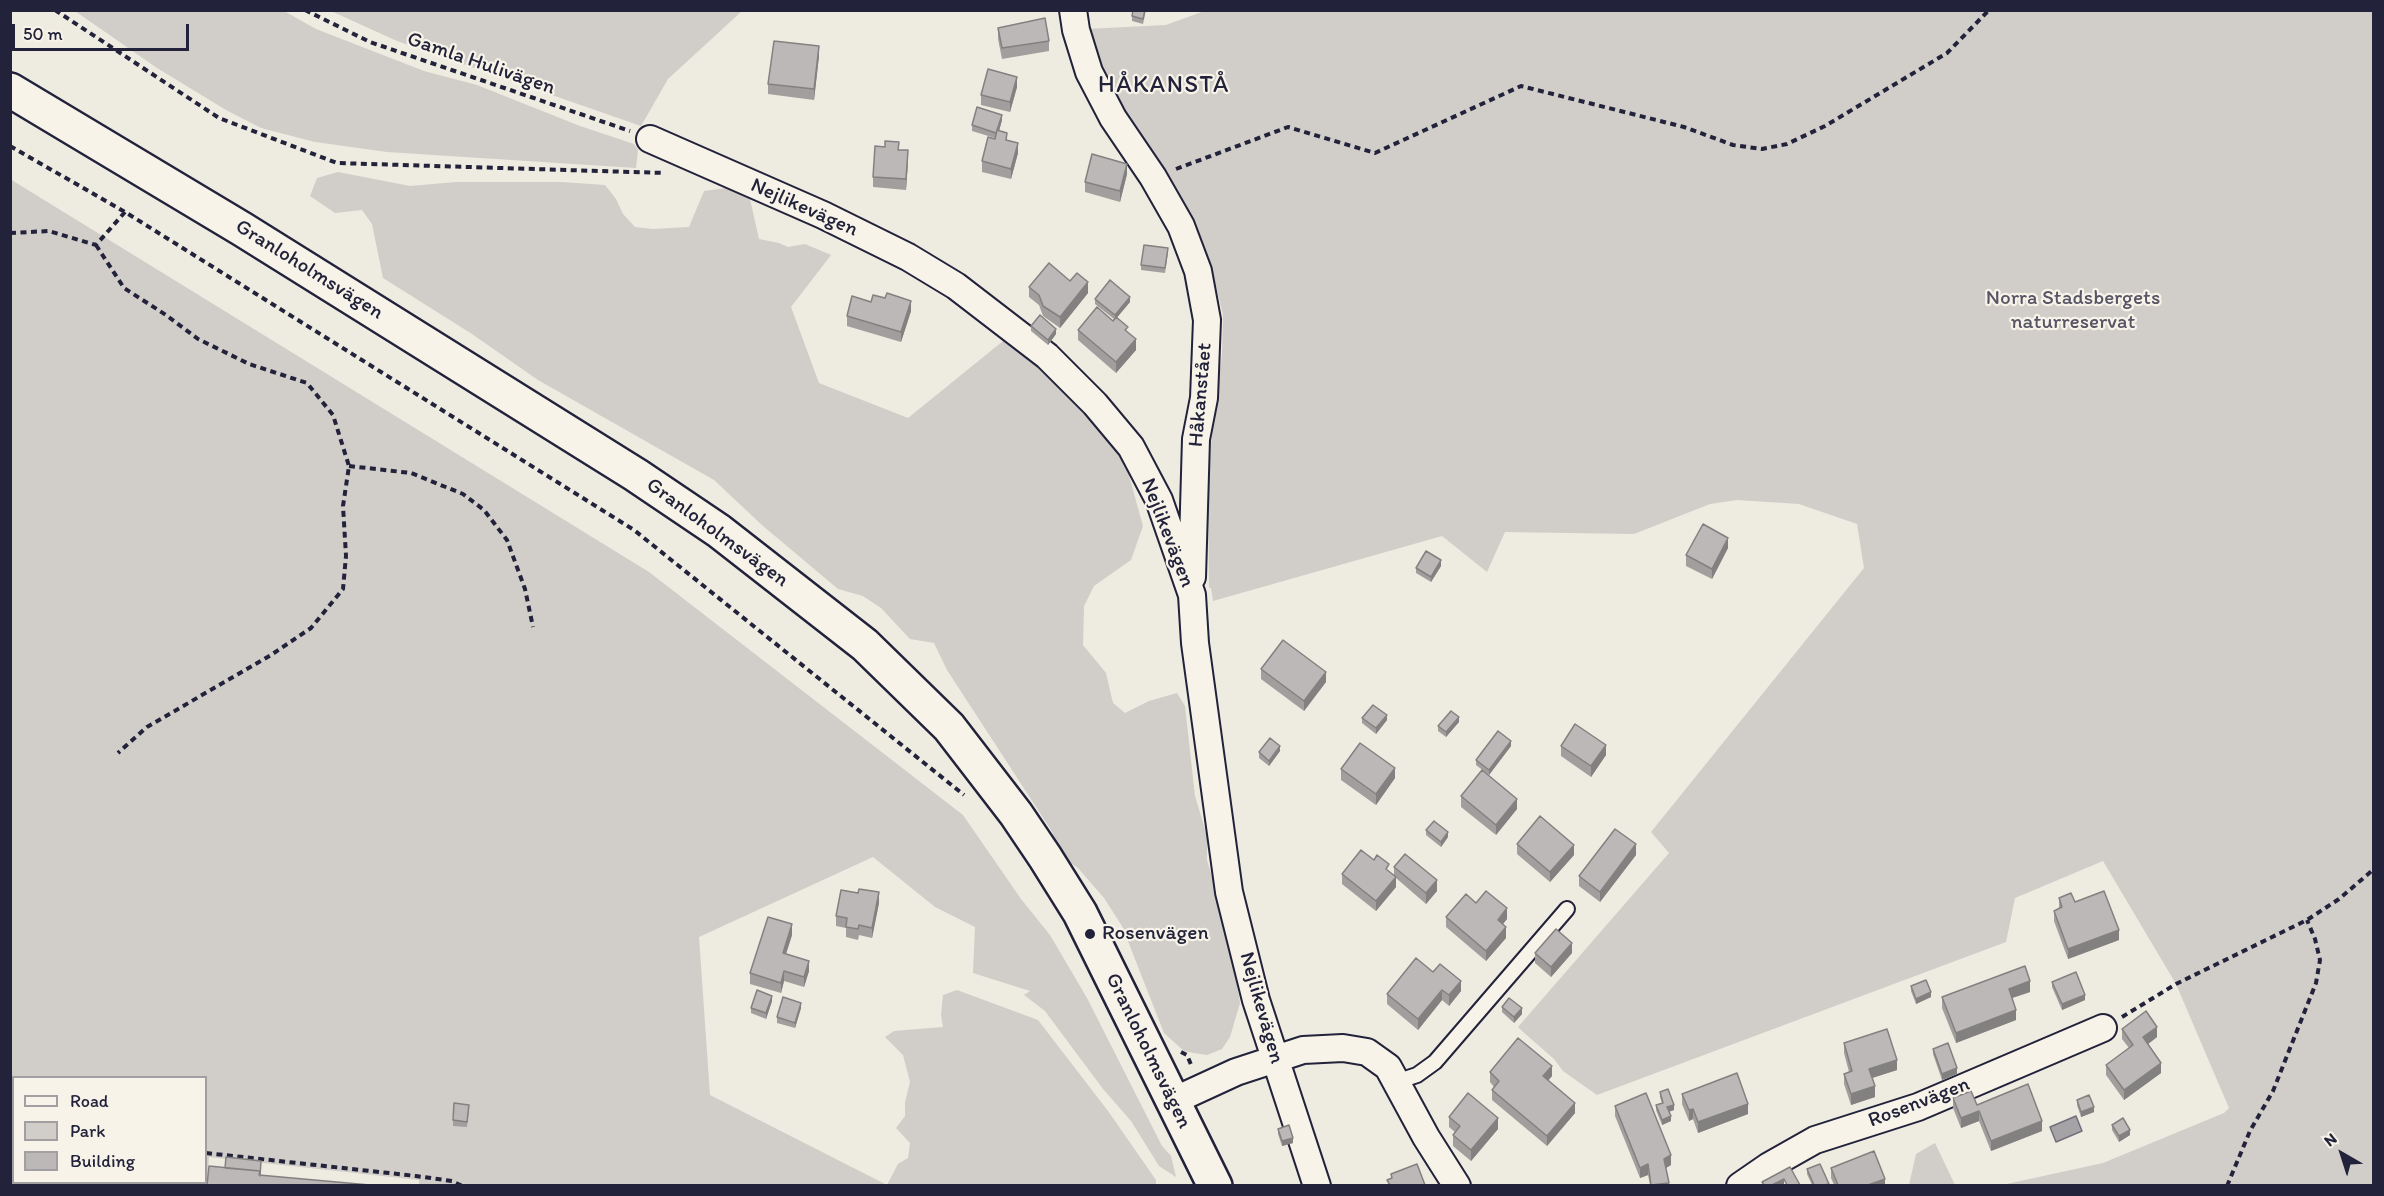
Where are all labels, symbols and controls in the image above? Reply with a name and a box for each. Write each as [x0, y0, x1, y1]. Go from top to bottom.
scale bar [15, 12, 192, 50]
text: 50 m [23, 23, 63, 45]
street label: Gamla Hulivägen [404, 27, 558, 101]
district label: HÅKANSTÅ [1098, 72, 1230, 100]
street label: Nejlikevägen [746, 173, 862, 243]
street label: Granloholmsvägen [230, 214, 388, 326]
park label: Norra Stadsbergets naturreservat [1986, 286, 2160, 336]
street label: Håkanstået [1184, 342, 1218, 448]
street label: Granloholmsvägen [641, 473, 793, 593]
street label: Nejlikevägen [1135, 475, 1199, 591]
place label: Rosenvägen [1102, 921, 1209, 947]
marker: Rosenvägen [1083, 927, 1097, 941]
street label: Nejlikevägen [1233, 949, 1289, 1067]
street label: Granloholmsvägen [1099, 969, 1197, 1133]
street label: Rosenvägen [1865, 1072, 1973, 1134]
legend [12, 1076, 207, 1184]
text: Road [70, 1090, 109, 1112]
text: Park [70, 1120, 105, 1142]
north arrow [2312, 1124, 2372, 1184]
text: N [2320, 1129, 2341, 1150]
text: Building [70, 1150, 135, 1172]

